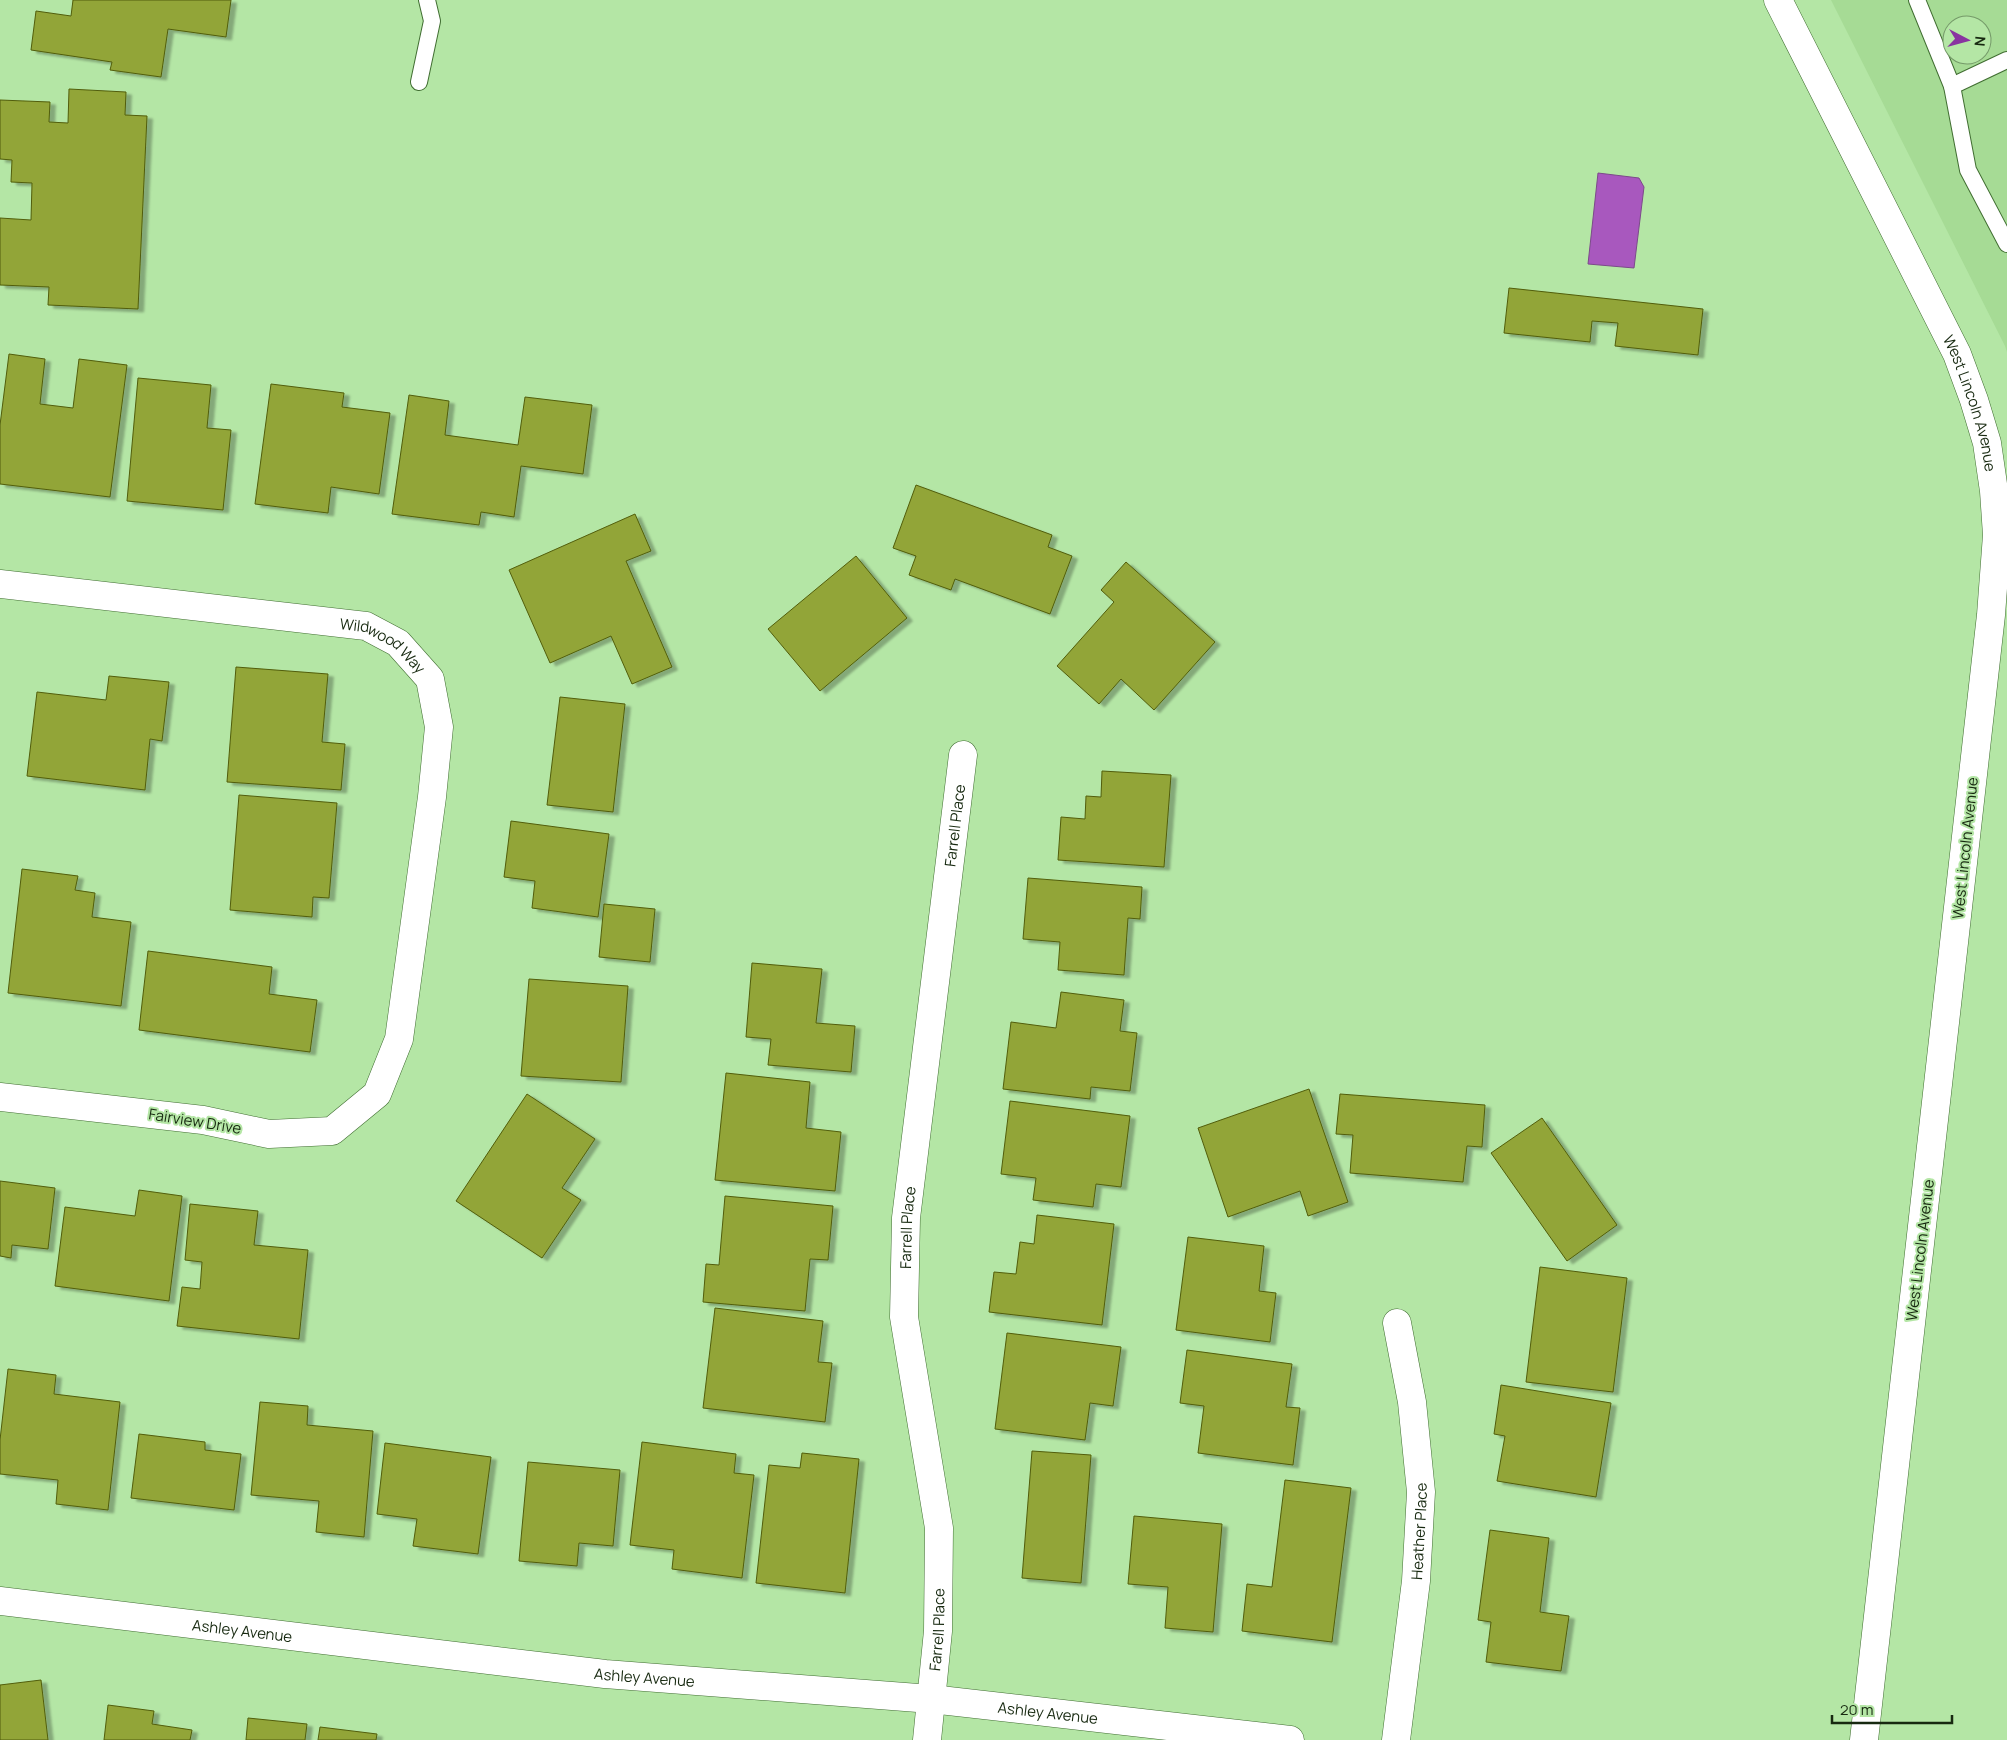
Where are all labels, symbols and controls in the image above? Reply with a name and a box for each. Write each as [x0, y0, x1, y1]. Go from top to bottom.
north arrow [1942, 15, 1992, 65]
text: N [1970, 35, 1990, 47]
street label: West Lincoln Avenue [1939, 331, 2002, 473]
street label: Wildwood Way [339, 613, 431, 678]
street label: West Lincoln Avenue [1947, 776, 1983, 920]
street label: Farrell Place [939, 783, 970, 868]
street label: Fairview Drive [147, 1103, 243, 1139]
street label: West Lincoln Avenue [1901, 1178, 1939, 1322]
street label: Farrell Place [894, 1185, 920, 1269]
street label: Heather Place [1406, 1482, 1432, 1580]
street label: Farrell Place [924, 1588, 949, 1672]
street label: Ashley Avenue [191, 1614, 294, 1647]
street label: Ashley Avenue [593, 1662, 696, 1691]
scale bar [1832, 1692, 1952, 1724]
street label: Ashley Avenue [997, 1696, 1099, 1729]
text: 20 m [1840, 1699, 1873, 1720]

